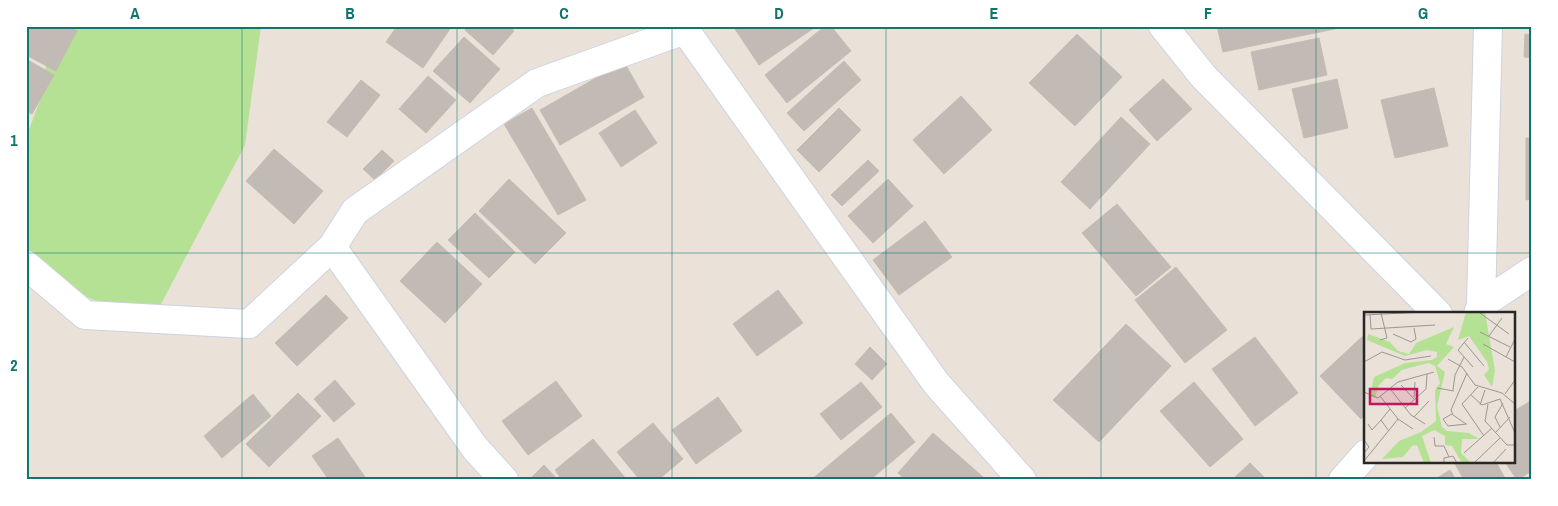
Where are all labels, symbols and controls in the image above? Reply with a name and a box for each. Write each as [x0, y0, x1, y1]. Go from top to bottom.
text: A [130, 2, 140, 24]
text: B [345, 2, 355, 24]
text: C [559, 2, 569, 24]
text: D [774, 2, 784, 24]
text: E [990, 2, 999, 24]
text: F [1204, 2, 1212, 24]
text: G [1418, 2, 1428, 24]
text: 1 [10, 129, 18, 151]
inset map [1364, 312, 1516, 464]
text: 2 [10, 354, 18, 376]

